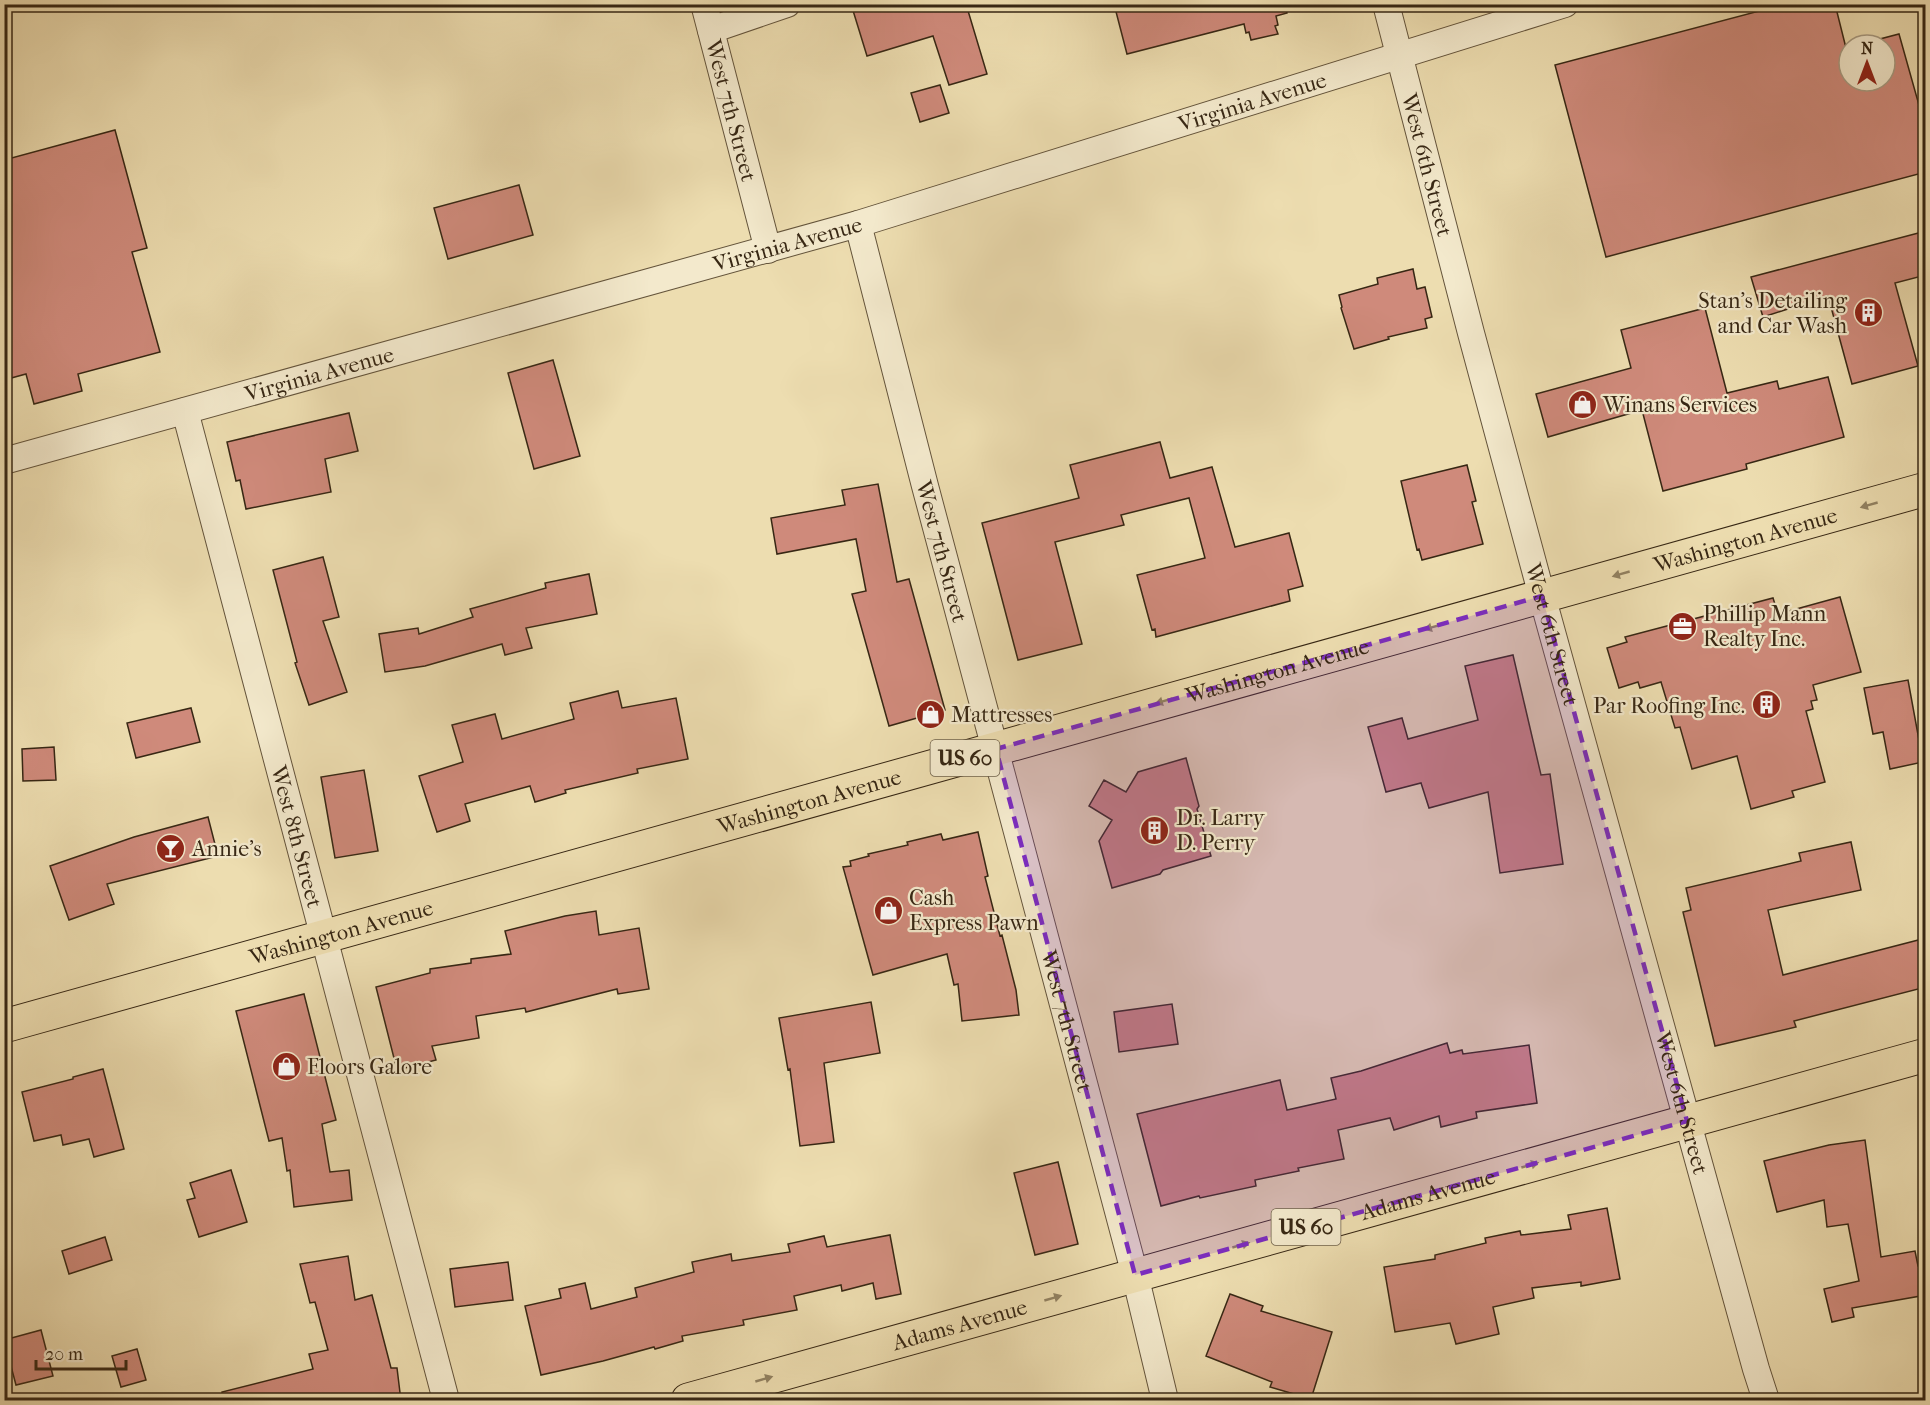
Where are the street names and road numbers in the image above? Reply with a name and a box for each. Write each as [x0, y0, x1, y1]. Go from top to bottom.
street label: West 7th Street [700, 36, 762, 184]
street label: Virginia Avenue [1174, 67, 1330, 138]
street label: West 6th Street [1395, 90, 1458, 239]
street label: Virginia Avenue [709, 211, 865, 278]
street label: Virginia Avenue [241, 341, 397, 408]
street label: West 7th Street [910, 477, 973, 625]
street label: Washington Avenue [1650, 502, 1840, 579]
street label: West 6th Street [1519, 559, 1584, 709]
street label: Washington Avenue [1182, 633, 1372, 710]
road number: US 60 [930, 740, 1000, 776]
street label: West 8th Street [265, 762, 328, 911]
street label: Washington Avenue [714, 764, 904, 840]
street label: Washington Avenue [246, 895, 436, 971]
street label: West 7th Street [1035, 947, 1098, 1095]
street label: West 6th Street [1649, 1028, 1713, 1177]
street label: Adams Avenue [1357, 1164, 1498, 1226]
road number: US 60 [1272, 1209, 1340, 1245]
street label: Adams Avenue [889, 1294, 1030, 1357]

